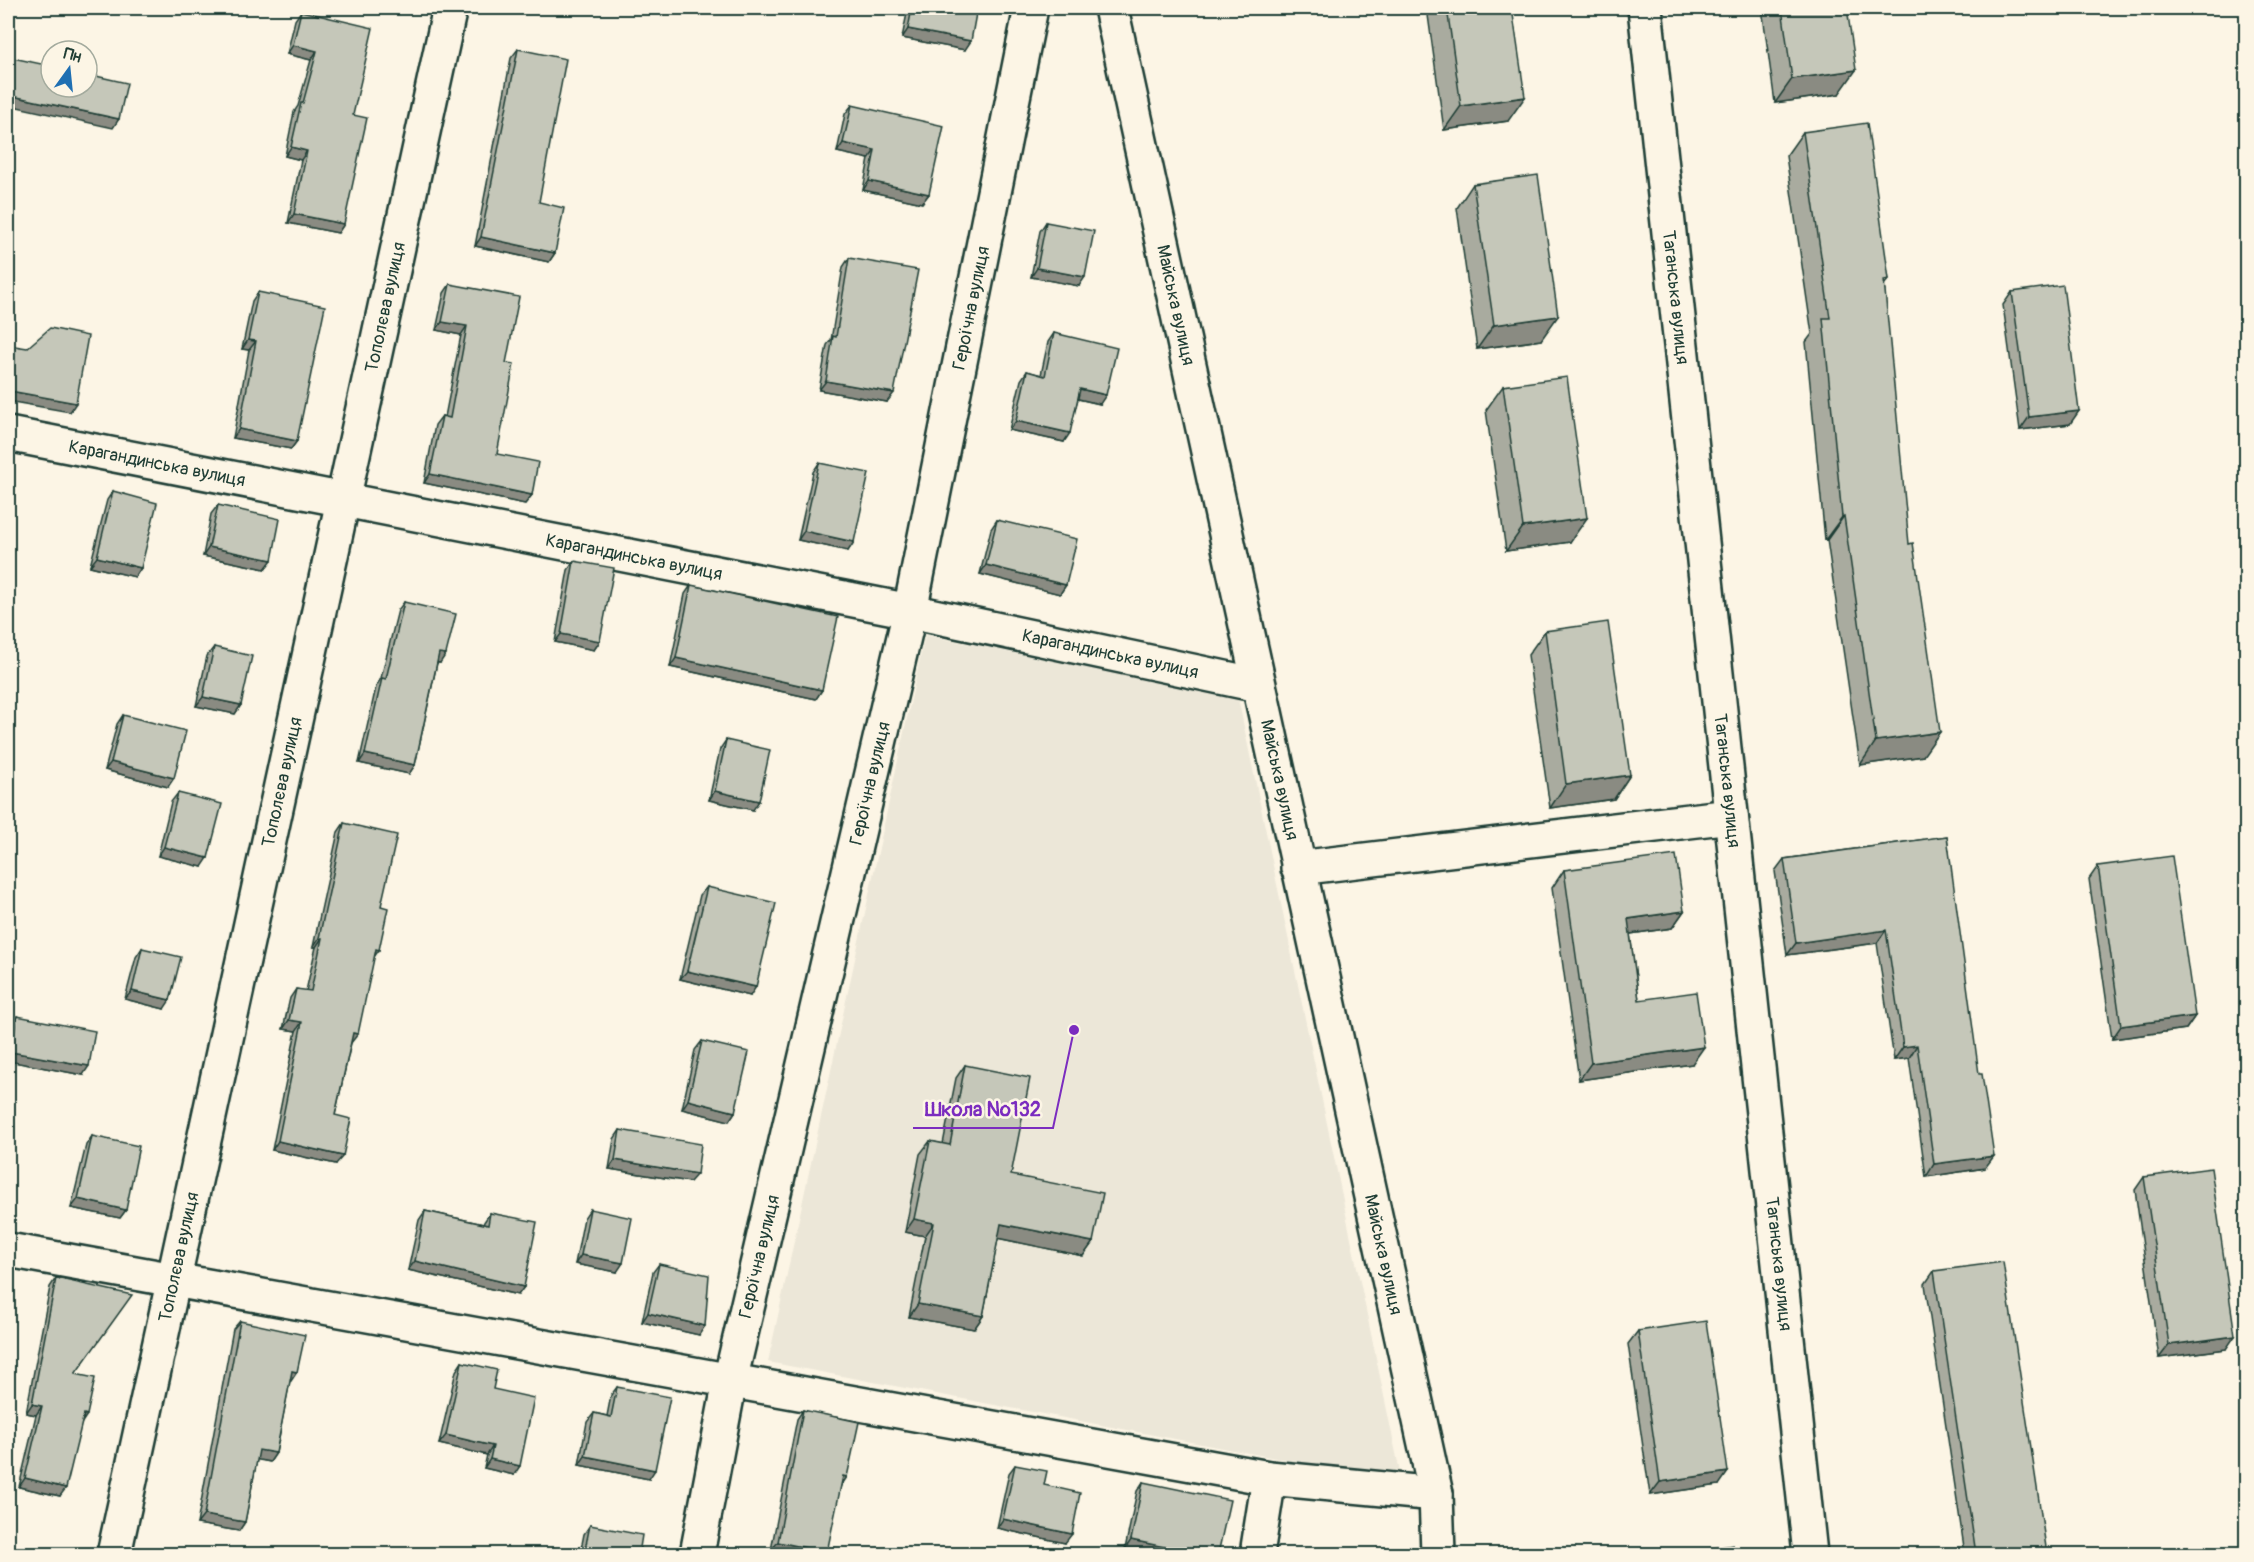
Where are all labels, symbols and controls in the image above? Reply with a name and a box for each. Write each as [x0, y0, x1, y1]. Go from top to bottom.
north arrow [39, 39, 99, 99]
text: Пн [62, 44, 84, 67]
street label: Таганська вулиця [1657, 229, 1694, 366]
street label: Тополєва вулиця [360, 240, 410, 374]
street label: Майська вулиця [1152, 243, 1200, 367]
street label: Героїчна вулиця [947, 244, 994, 372]
street label: Карагандинська вулиця [67, 435, 248, 492]
street label: Карагандинська вулиця [544, 528, 724, 585]
street label: Карагандинська вулиця [1020, 624, 1201, 684]
street label: Таганська вулиця [1709, 712, 1746, 849]
street label: Тополєва вулиця [256, 715, 307, 849]
street label: Майська вулиця [1255, 717, 1304, 842]
street label: Героїчна вулиця [844, 719, 895, 847]
callout: Школа №132 [913, 1090, 1053, 1128]
text: Школа №132 [924, 1097, 1041, 1122]
street label: Тополєва вулиця [153, 1190, 204, 1324]
street label: Майська вулиця [1359, 1192, 1408, 1317]
street label: Героїчна вулиця [734, 1193, 785, 1320]
street label: Таганська вулиця [1760, 1196, 1798, 1332]

